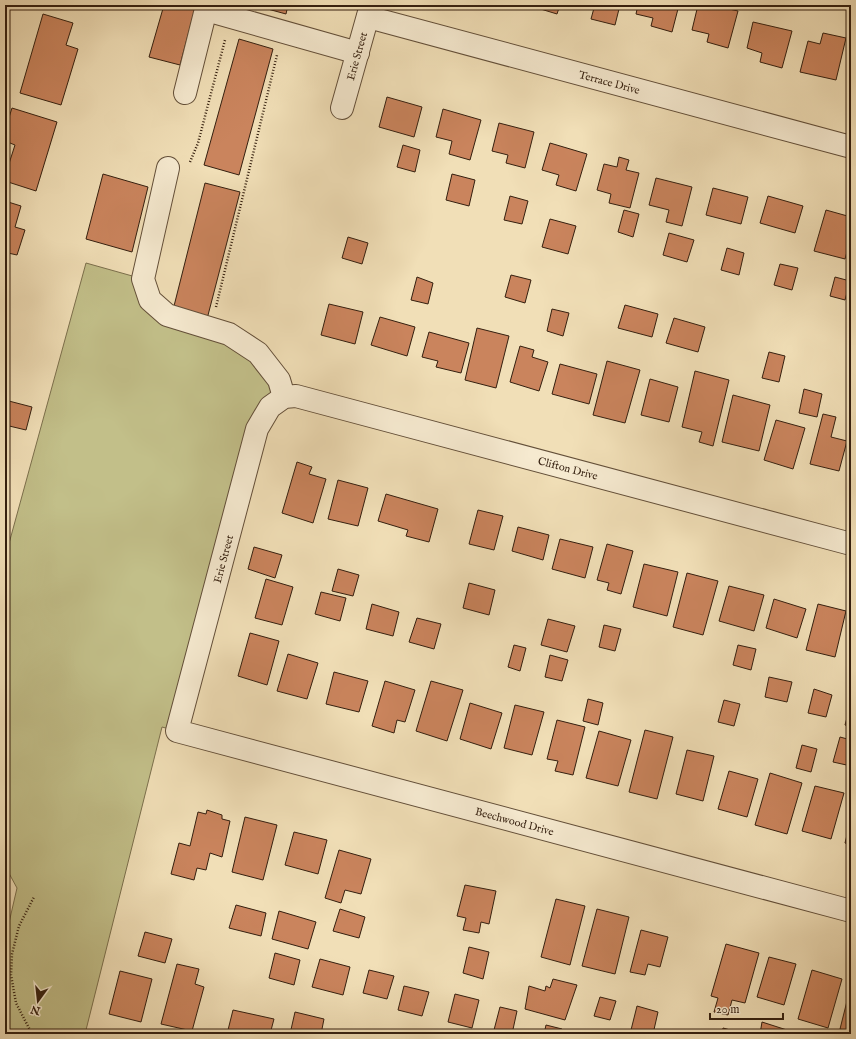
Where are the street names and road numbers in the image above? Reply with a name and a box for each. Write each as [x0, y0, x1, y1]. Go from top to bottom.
street label: Erie Street [344, 30, 371, 82]
street label: Terrace Drive [577, 68, 641, 98]
street label: Clifton Drive [536, 454, 599, 484]
street label: Erie Street [211, 533, 237, 585]
street label: Beechwood Drive [473, 805, 555, 839]

